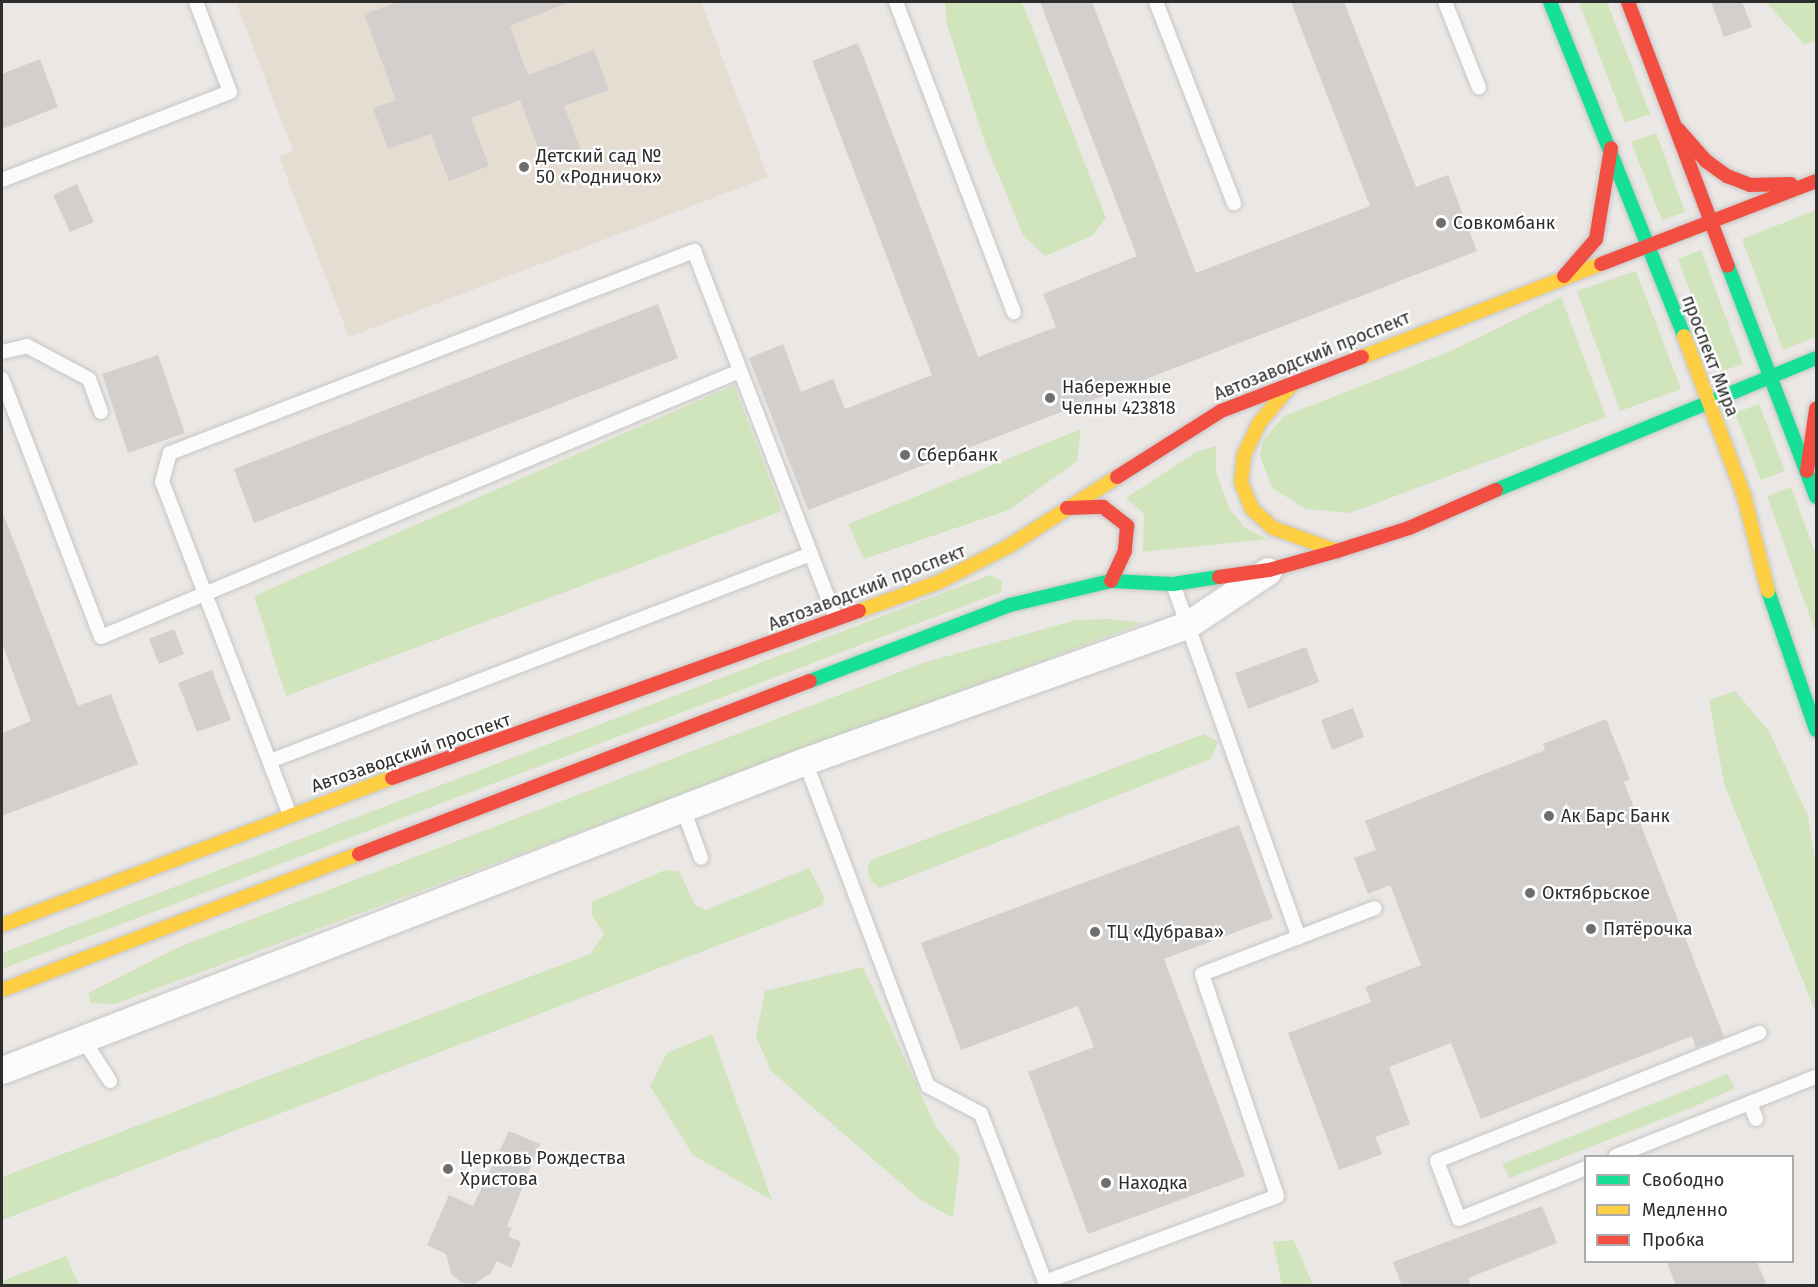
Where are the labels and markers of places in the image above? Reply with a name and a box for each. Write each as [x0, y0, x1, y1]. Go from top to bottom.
place label: Детский сад № 50 «Родничок» [536, 146, 662, 188]
marker: Детский сад № 50 «Родничок» [517, 160, 531, 174]
place label: Совкомбанк [1453, 212, 1555, 234]
marker: Совкомбанк [1434, 216, 1448, 230]
place label: Набережные Челны 423818 [1062, 377, 1176, 420]
marker: Набережные Челны 423818 [1043, 391, 1057, 405]
place label: Сбербанк [917, 444, 998, 466]
marker: Сбербанк [898, 448, 912, 462]
place label: Ак Барс Банк [1561, 805, 1670, 827]
marker: Ак Барс Банк [1542, 809, 1556, 823]
place label: Октябрьское [1542, 882, 1650, 904]
marker: Октябрьское [1523, 886, 1537, 900]
place label: Пятёрочка [1603, 918, 1693, 940]
place label: ТЦ «Дубрава» [1107, 921, 1224, 943]
marker: Пятёрочка [1584, 922, 1598, 936]
marker: ТЦ «Дубрава» [1088, 925, 1102, 939]
place label: Церковь Рождества Христова [460, 1148, 626, 1190]
marker: Церковь Рождества Христова [441, 1162, 455, 1176]
place label: Находка [1118, 1172, 1188, 1194]
marker: Находка [1099, 1176, 1113, 1190]

